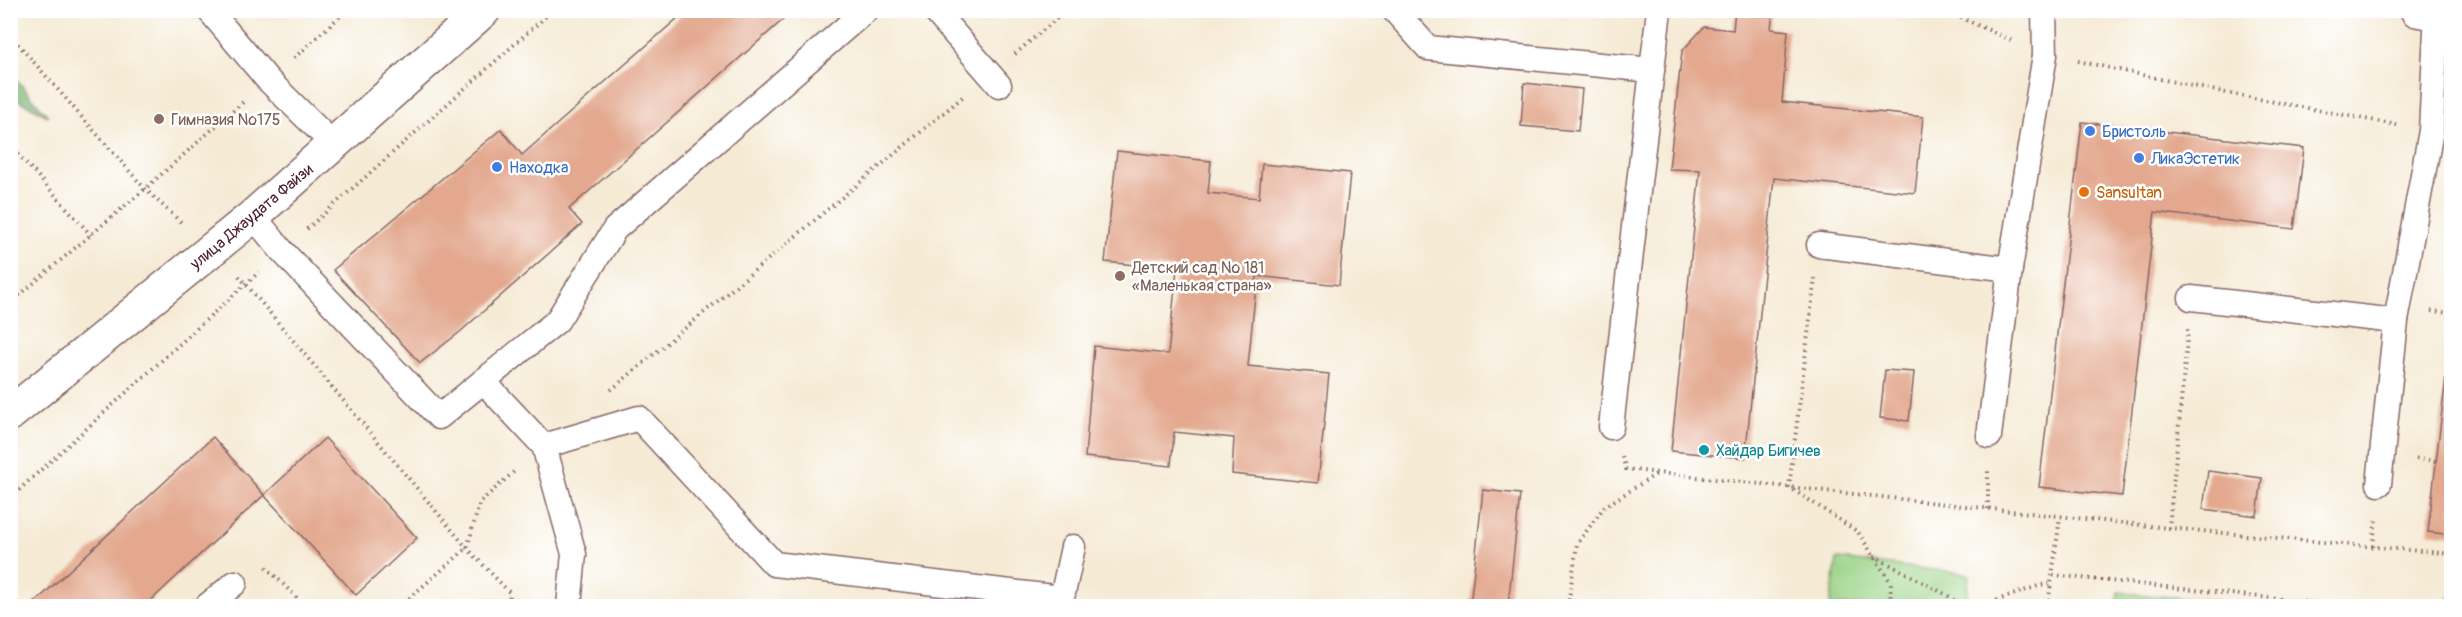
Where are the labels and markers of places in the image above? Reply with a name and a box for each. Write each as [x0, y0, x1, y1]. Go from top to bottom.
place label: Гимназия №175 [171, 110, 280, 130]
marker: Гимназия №175 [152, 112, 166, 126]
place label: Бристоль [2102, 122, 2166, 142]
marker: Бристоль [2083, 124, 2097, 138]
place label: ЛикаЭстетик [2150, 149, 2240, 169]
marker: ЛикаЭстетик [2132, 151, 2146, 165]
place label: Находка [509, 158, 568, 178]
marker: Находка [490, 160, 504, 174]
place label: Sansultan [2096, 183, 2162, 203]
marker: Sansultan [2077, 185, 2091, 199]
place label: Детский сад № 181 «Маленькая страна» [1131, 258, 1272, 296]
marker: Детский сад № 181 «Маленькая страна» [1113, 269, 1127, 283]
place label: Хайдар Бигичев [1716, 441, 1821, 461]
marker: Хайдар Бигичев [1697, 443, 1711, 457]

